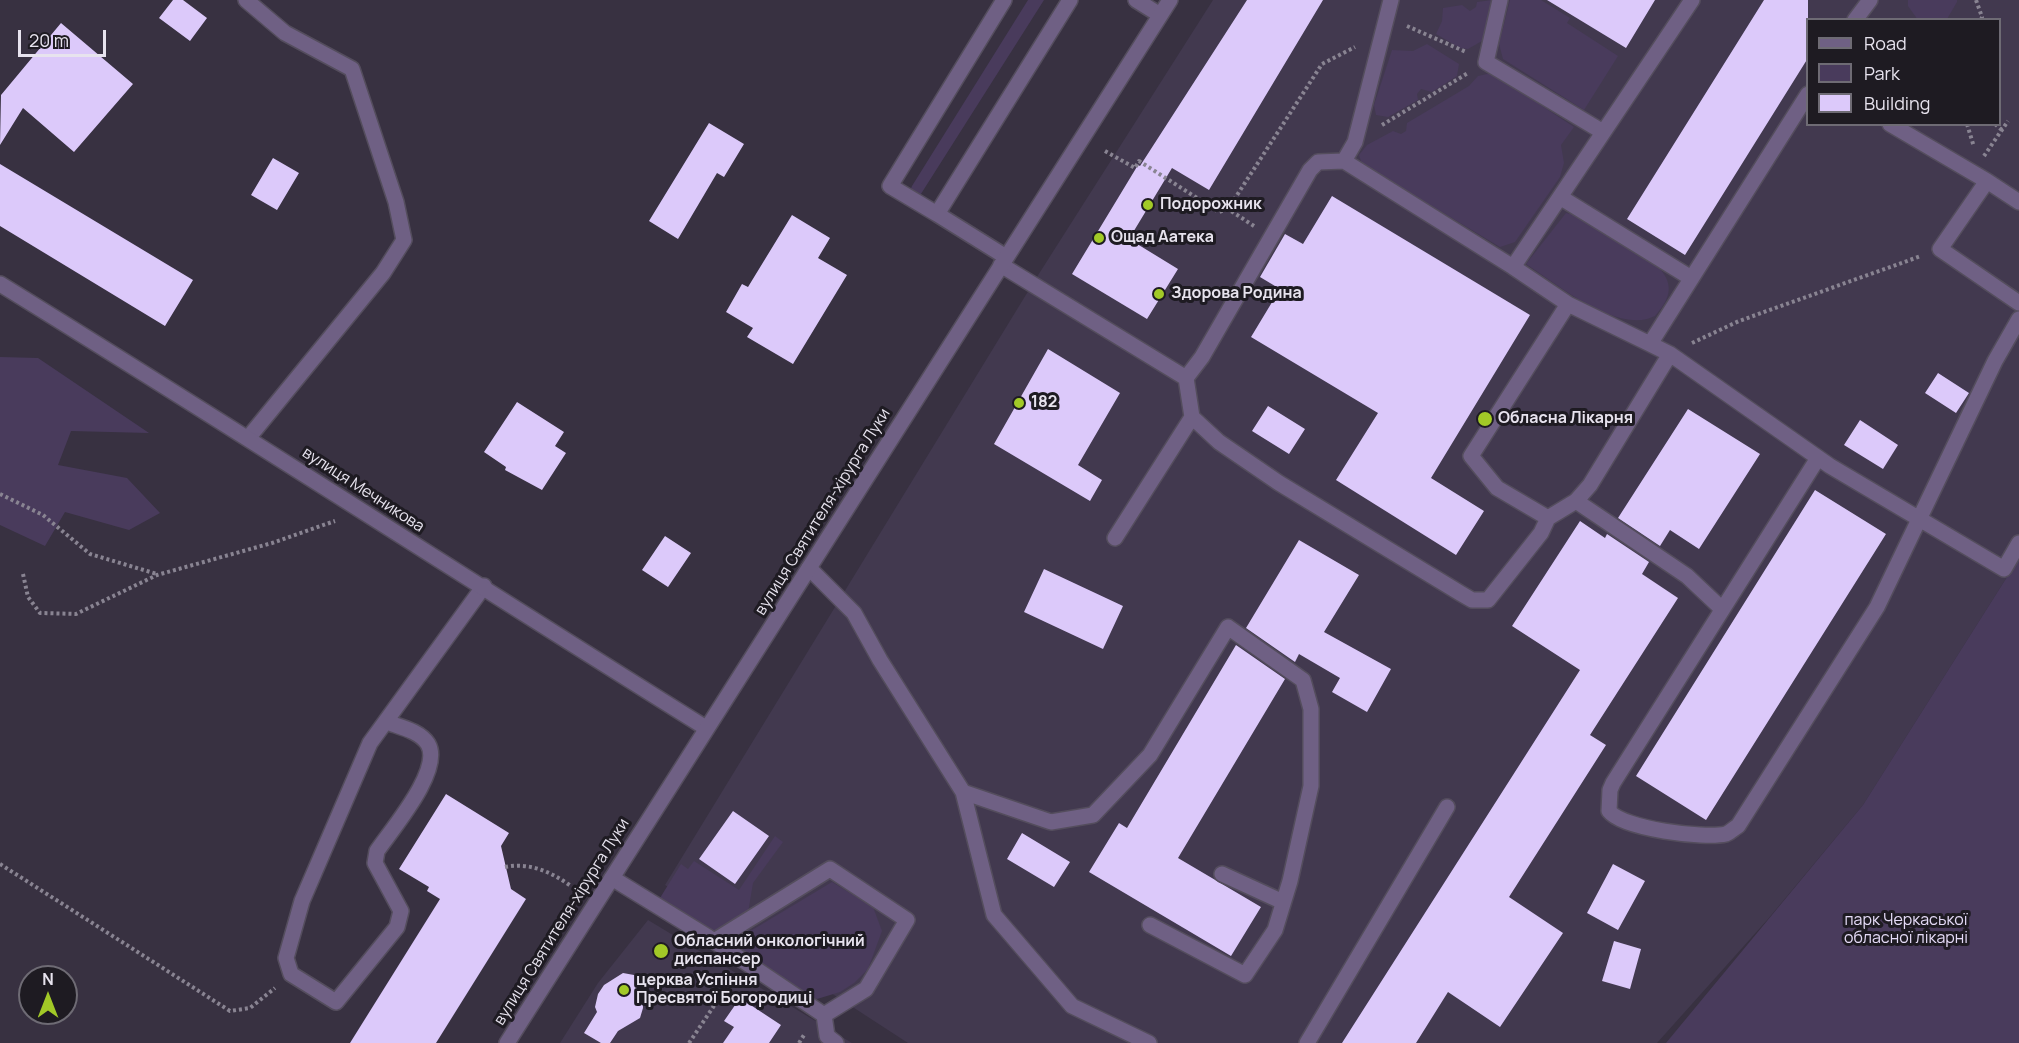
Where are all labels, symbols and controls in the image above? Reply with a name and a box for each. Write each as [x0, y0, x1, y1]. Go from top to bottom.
scale bar [21, 18, 110, 56]
legend [1806, 18, 2001, 126]
text: 20 m [29, 28, 69, 52]
text: Road [1864, 31, 1907, 55]
text: Park [1864, 61, 1900, 85]
text: Building [1864, 91, 1930, 115]
place label: Подорожник [1160, 195, 1261, 215]
marker: Подорожник [1141, 198, 1155, 212]
place label: Ощад Аатека [1111, 228, 1214, 248]
marker: Ощад Аатека [1092, 231, 1106, 245]
place label: Здорова Родина [1171, 284, 1302, 304]
marker: Здорова Родина [1152, 287, 1166, 301]
place label: 182 [1031, 393, 1057, 413]
marker: 182 [1012, 396, 1026, 410]
street label: вулиця Святителя-хірурга Луки [751, 405, 895, 619]
place label: Обласна Лікарня [1498, 409, 1633, 429]
marker: Обласна Лікарня [1476, 410, 1494, 428]
street label: вулиця Мечникова [298, 443, 428, 537]
street label: вулиця Святителя-хірурга Луки [490, 815, 634, 1029]
park label: парк Черкаської обласної лікарні [1844, 911, 1968, 949]
place label: Обласний онкологічний диспансер [674, 932, 865, 970]
marker: Обласний онкологічний диспансер [652, 942, 670, 960]
north arrow [18, 965, 78, 1025]
text: N [42, 968, 54, 990]
place label: церква Успіння Пресвятої Богородиці [636, 971, 813, 1009]
marker: церква Успіння Пресвятої Богородиці [617, 983, 631, 997]

